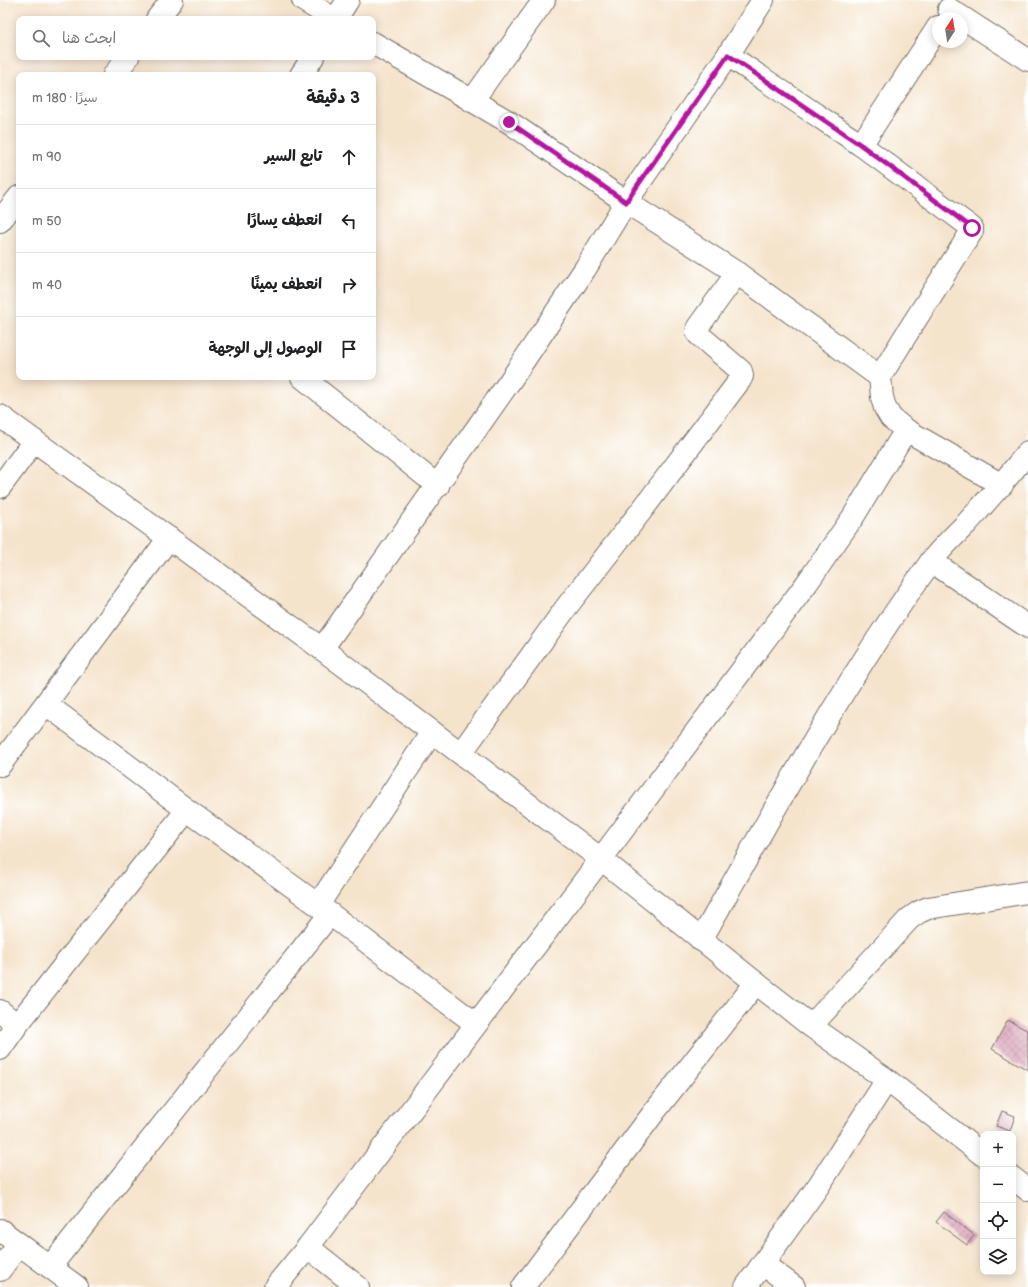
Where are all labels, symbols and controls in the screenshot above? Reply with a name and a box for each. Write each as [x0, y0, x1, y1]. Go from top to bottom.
north arrow [932, 12, 968, 48]
search box [16, 16, 376, 60]
icon: search [30, 27, 52, 49]
text: ابحث هنا [62, 29, 116, 48]
text: 3 دقيقة [306, 88, 360, 108]
text: سيرًا · 180 m [32, 90, 98, 106]
route end [500, 113, 518, 131]
icon: ahead [338, 146, 360, 168]
text: تابع السير [264, 147, 322, 166]
text: 90 m [32, 149, 61, 165]
icon: left [338, 210, 360, 232]
text: انعطف يسارًا [247, 211, 322, 230]
text: 50 m [32, 213, 61, 229]
route start [963, 219, 981, 237]
icon: right [338, 274, 360, 296]
text: انعطف يمينًا [251, 275, 322, 294]
text: 40 m [32, 277, 62, 293]
icon: arrive [338, 338, 360, 360]
text: الوصول إلى الوجهة [208, 339, 322, 358]
map controls [980, 1131, 1016, 1275]
button: + [980, 1131, 1016, 1167]
button: − [980, 1167, 1016, 1203]
button: locate [980, 1203, 1016, 1239]
button: layers [980, 1239, 1016, 1275]

